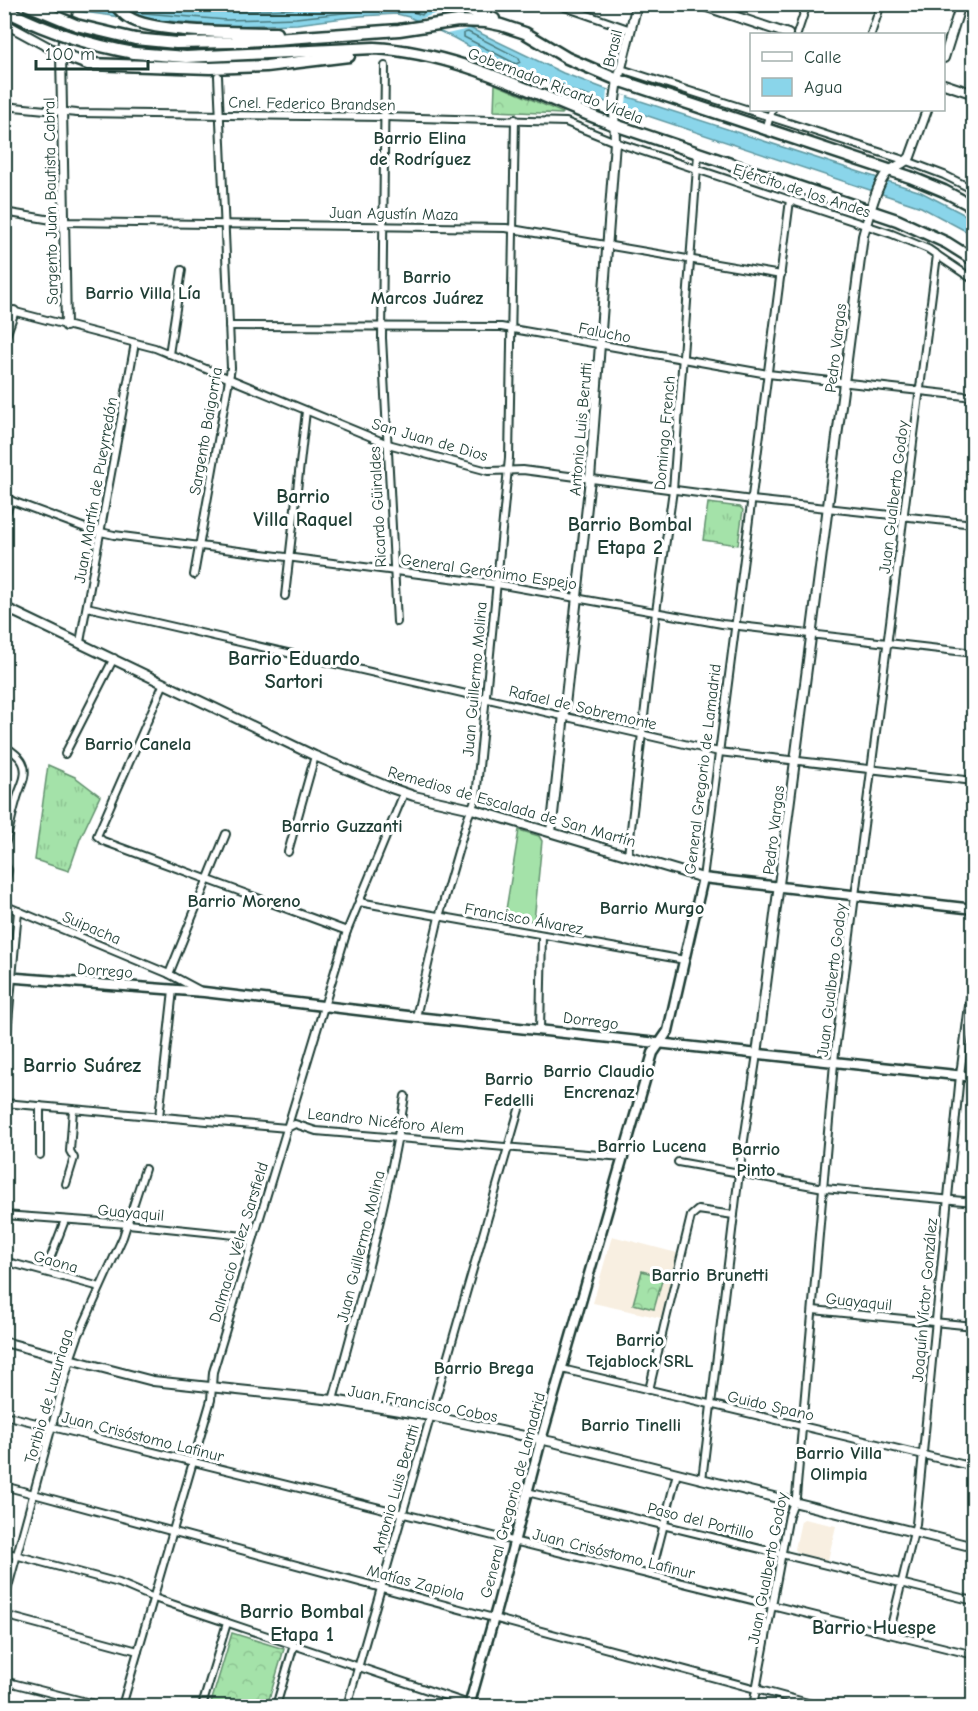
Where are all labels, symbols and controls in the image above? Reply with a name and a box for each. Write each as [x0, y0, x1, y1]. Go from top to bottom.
street label: Brasil [600, 28, 626, 69]
scale bar [36, 33, 148, 71]
legend [750, 33, 945, 111]
text: 100 m [45, 44, 95, 65]
street label: Gobernador Ricardo Videla [465, 44, 646, 128]
text: Calle [804, 47, 841, 68]
text: Agua [804, 77, 842, 98]
street label: Cnel. Federico Brandsen [228, 94, 396, 114]
street label: Sargento Juan Bautista Cabral [40, 97, 62, 305]
district label: Barrio Elina de Rodríguez [369, 128, 471, 170]
street label: Ejército de los Andes [731, 160, 873, 222]
street label: Juan Agustín Maza [329, 204, 459, 224]
district label: Barrio Marcos Juárez [371, 267, 483, 309]
district label: Barrio Villa Lía [85, 283, 201, 304]
street label: Pedro Vargas [822, 302, 850, 394]
street label: Falucho [577, 319, 633, 347]
street label: Antonio Luis Berutti [566, 362, 596, 497]
street label: Sargento Baigorria [186, 366, 226, 497]
street label: Domingo French [651, 375, 679, 491]
street label: Juan Martín de Pueyrredón [71, 396, 121, 585]
street label: San Juan de Dios [370, 415, 490, 465]
street label: Juan Gualberto Godoy [876, 419, 912, 575]
street label: Ricardo Güiraldes [366, 445, 390, 568]
district label: Barrio Villa Raquel [253, 485, 353, 531]
district label: Barrio Bombal Etapa 2 [568, 513, 692, 559]
street label: General Gerónimo Espejo [400, 551, 578, 593]
street label: Juan Guillermo Molina [459, 601, 491, 757]
district label: Barrio Eduardo Sartori [228, 647, 360, 693]
street label: General Gregorio de Lamadrid [681, 663, 725, 875]
street label: Rafael de Sobremonte [507, 682, 659, 734]
district label: Barrio Canela [85, 734, 191, 755]
street label: Remedios de Escalada de San Martín [386, 763, 638, 851]
street label: Pedro Vargas [760, 784, 788, 876]
district label: Barrio Guzzanti [281, 816, 403, 837]
district label: Barrio Moreno [187, 891, 301, 912]
district label: Barrio Murgo [600, 898, 704, 919]
street label: Francisco Álvarez [463, 899, 585, 938]
street label: Juan Gualberto Godoy [814, 902, 850, 1058]
street label: Suipacha [60, 908, 124, 948]
street label: Dorrego [76, 960, 133, 982]
street label: Dorrego [562, 1009, 620, 1033]
district label: Barrio Suárez [23, 1054, 141, 1077]
district label: Barrio Claudio Encrenaz [543, 1061, 655, 1103]
district label: Barrio Fedelli [484, 1069, 534, 1111]
street label: Leandro Nicéforo Alem [307, 1105, 465, 1139]
district label: Barrio Lucena [597, 1136, 707, 1157]
district label: Barrio Pinto [732, 1139, 780, 1181]
street label: Dalmacio Vélez Sarsfield [206, 1160, 272, 1325]
street label: Juan Guillermo Molina [333, 1169, 389, 1324]
street label: Guayaquil [97, 1201, 165, 1225]
street label: Joaquín Víctor González [909, 1217, 941, 1383]
street label: Gaona [31, 1247, 80, 1277]
district label: Barrio Brunetti [651, 1265, 769, 1286]
street label: Guayaquil [825, 1290, 893, 1314]
street label: Toribio de Luzuriaga [21, 1327, 77, 1466]
district label: Barrio Tejablock SRL [587, 1330, 693, 1372]
district label: Barrio Brega [434, 1358, 534, 1379]
street label: Juan Francisco Cobos [347, 1382, 499, 1426]
street label: Guido Spano [726, 1387, 816, 1425]
street label: General Gregorio de Lamadrid [477, 1391, 549, 1600]
street label: Juan Crisóstomo Lafinur [60, 1408, 226, 1466]
district label: Barrio Tinelli [581, 1415, 681, 1436]
street label: Antonio Luis Berutti [369, 1422, 423, 1556]
district label: Barrio Villa Olimpia [796, 1443, 882, 1485]
street label: Juan Gualberto Godoy [744, 1490, 792, 1646]
street label: Paso del Portillo [646, 1499, 756, 1543]
street label: Juan Crisóstomo Lafinur [531, 1525, 697, 1583]
street label: Matías Zapiola [365, 1561, 466, 1605]
district label: Barrio Bombal Etapa 1 [240, 1600, 364, 1646]
district label: Barrio Huespe [812, 1616, 936, 1639]

